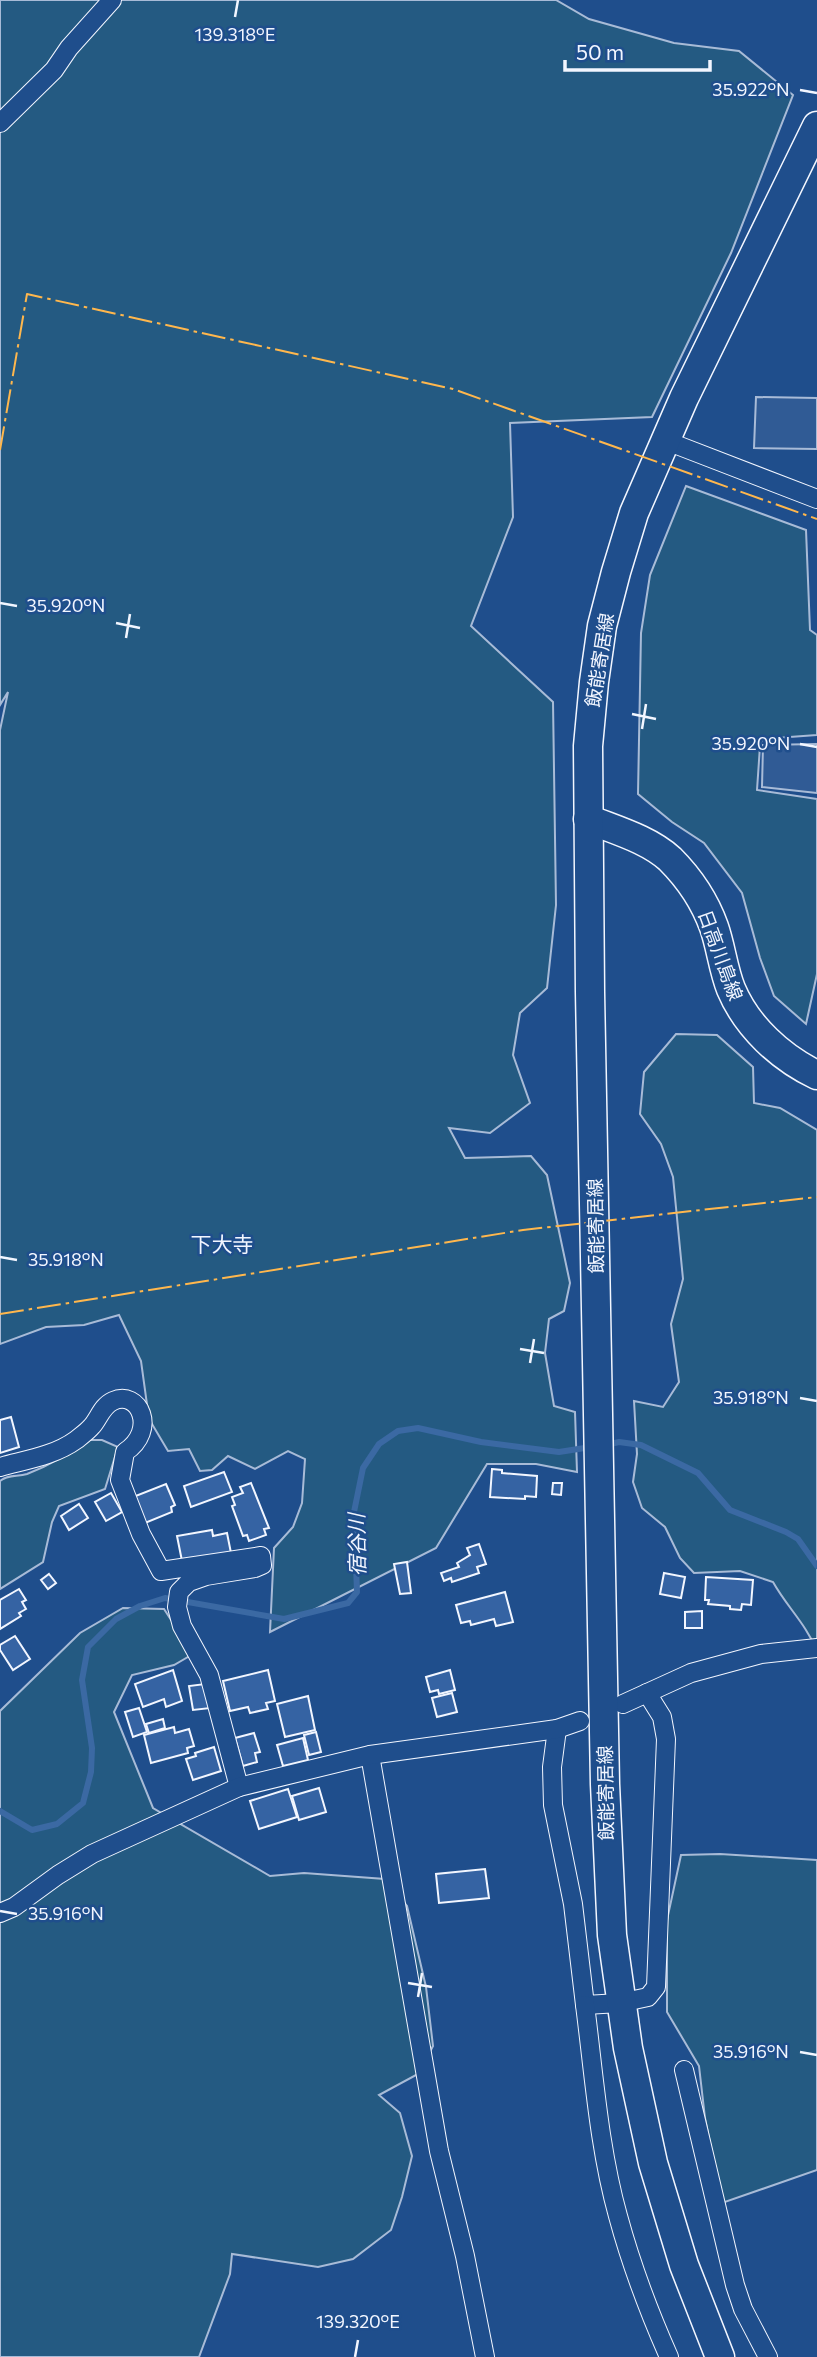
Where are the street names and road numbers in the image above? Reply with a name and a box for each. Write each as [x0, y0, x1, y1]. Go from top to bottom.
street label: 飯能寄居線 [580, 611, 618, 709]
street label: 日高川島線 [694, 906, 748, 1004]
street label: 飯能寄居線 [583, 1178, 607, 1274]
street label: 飯能寄居線 [593, 1745, 617, 1841]

